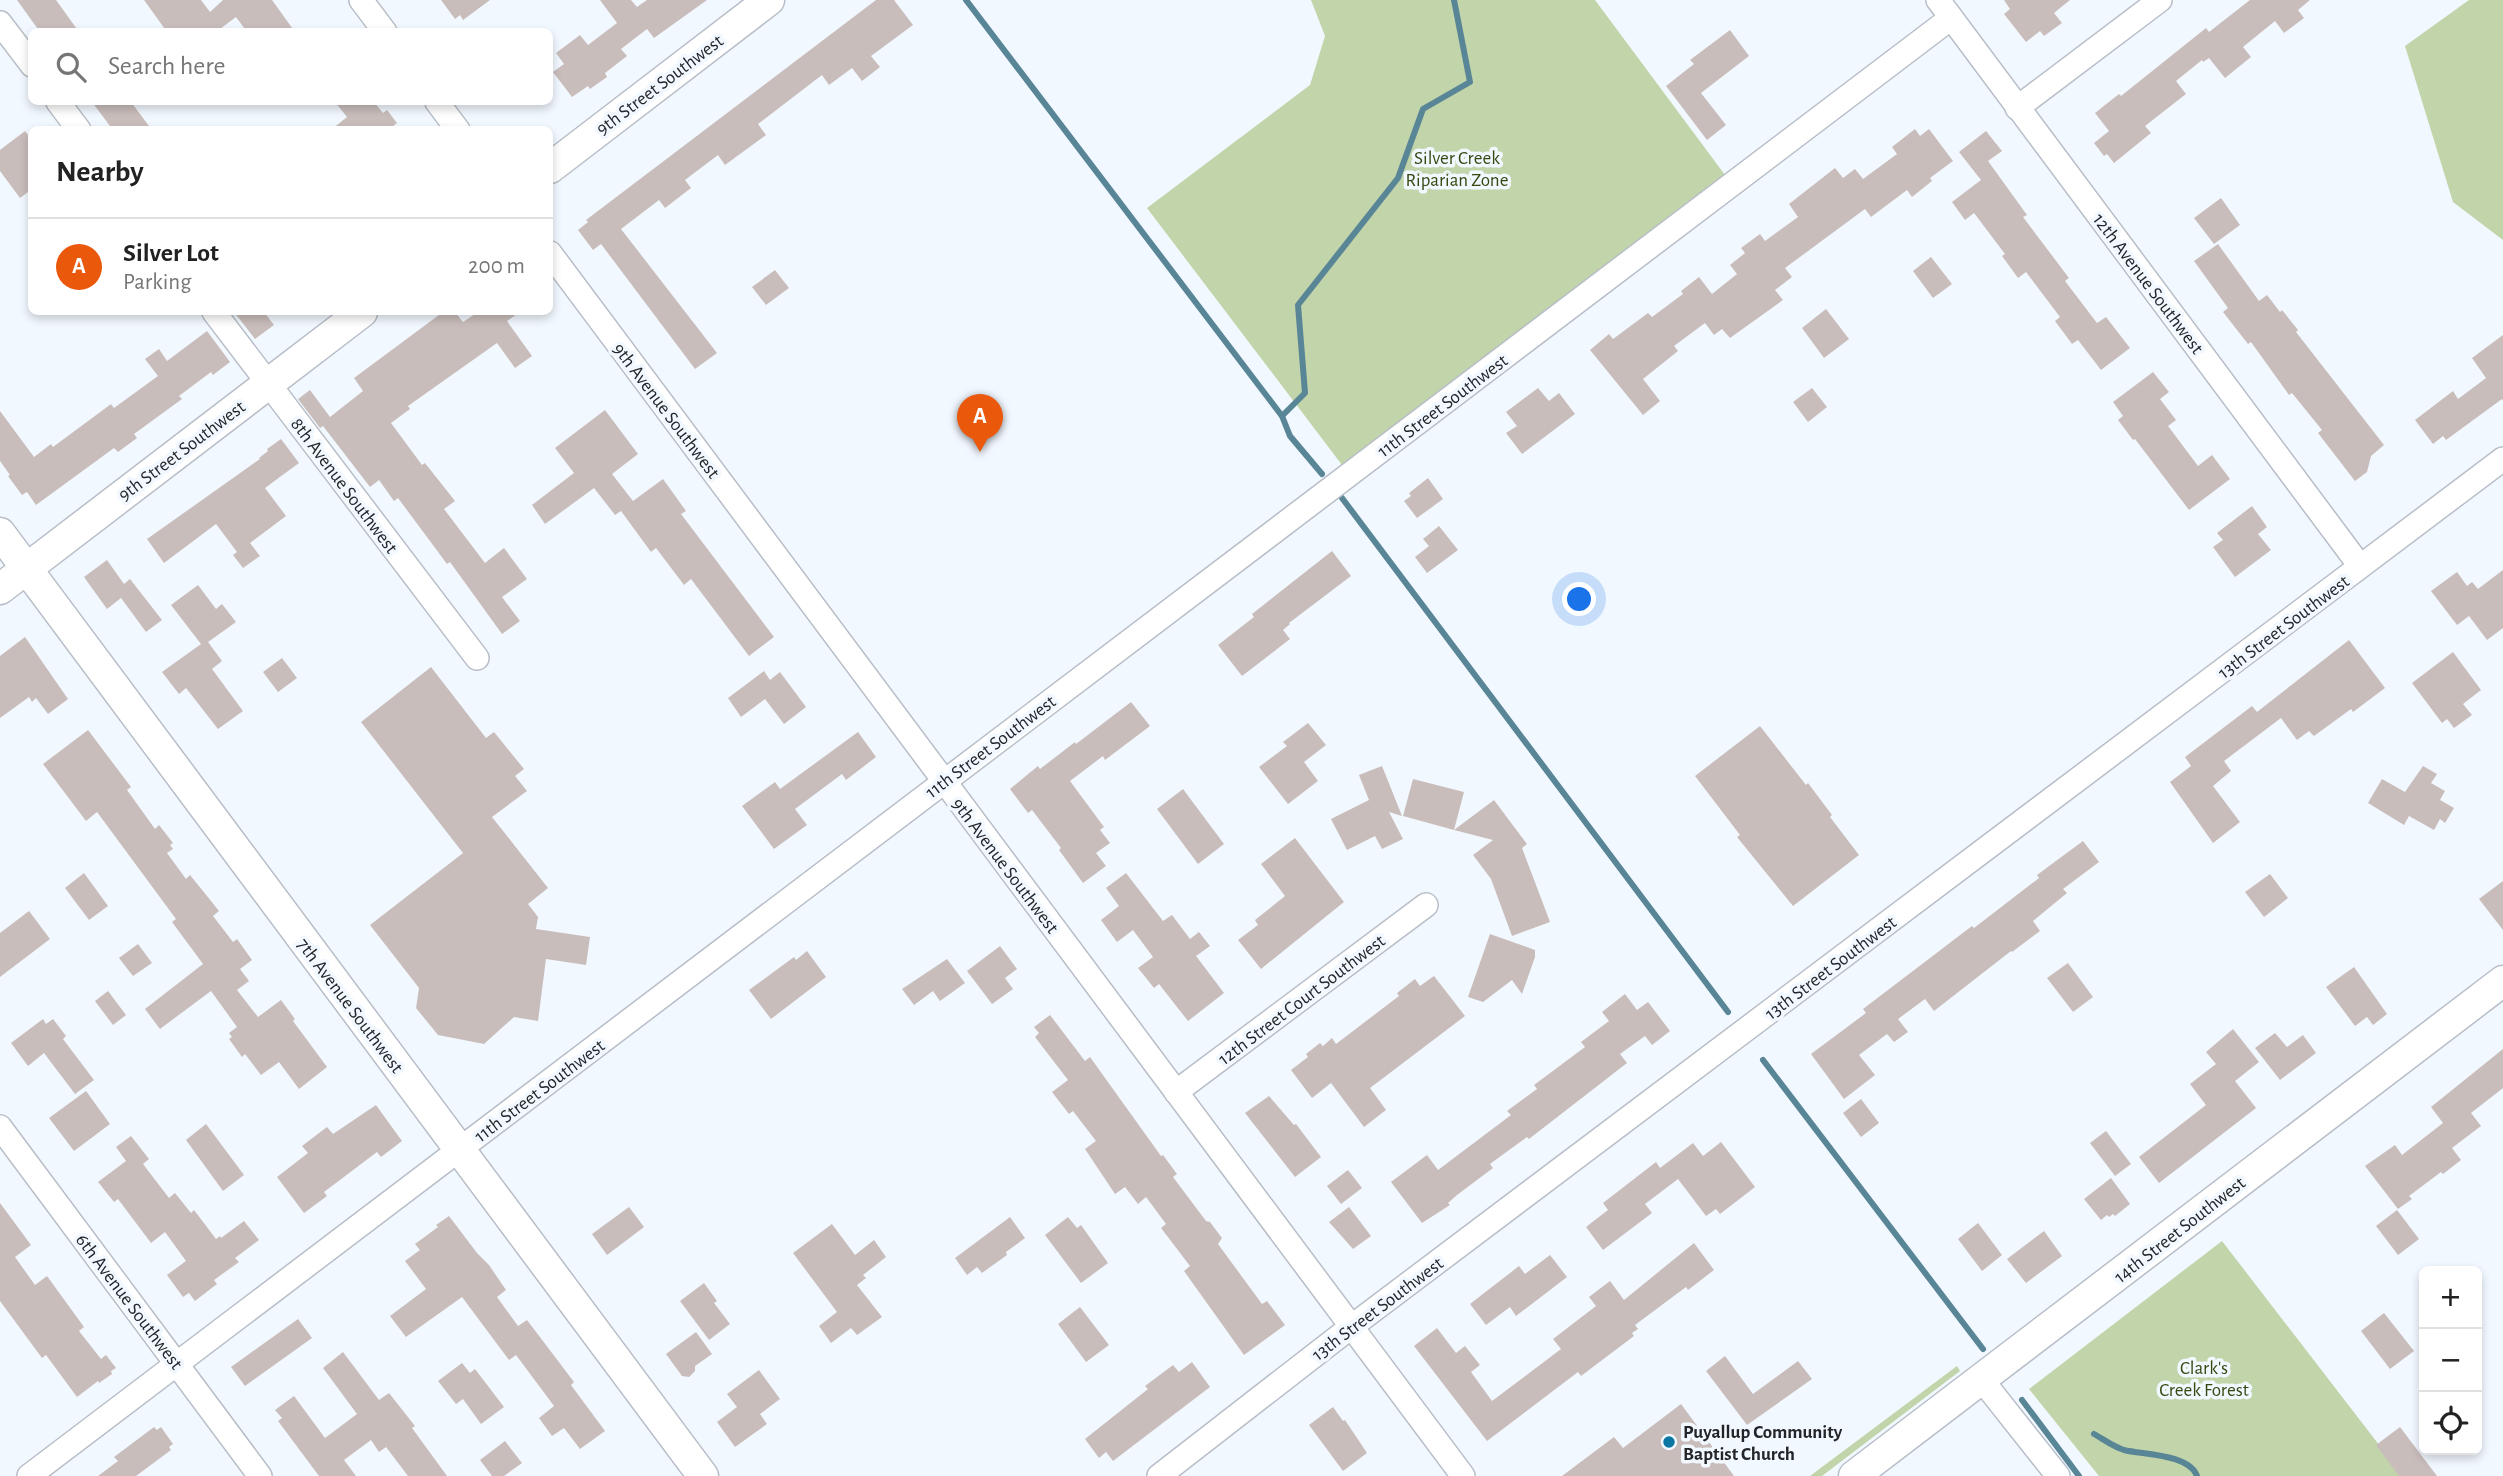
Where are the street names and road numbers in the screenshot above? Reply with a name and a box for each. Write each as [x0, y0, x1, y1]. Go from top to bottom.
street label: 9th Street Southwest [593, 31, 727, 139]
street label: 12th Avenue Southwest [2089, 210, 2207, 358]
street label: 9th Avenue Southwest [609, 340, 723, 482]
street label: 11th Street Southwest [1374, 351, 1512, 461]
street label: 9th Street Southwest [115, 397, 249, 505]
street label: 8th Avenue Southwest [287, 415, 401, 557]
street label: 13th Street Southwest [2215, 572, 2353, 683]
street label: 11th Street Southwest [922, 692, 1060, 802]
street label: 9th Avenue Southwest [948, 795, 1062, 937]
street label: 13th Street Southwest [1762, 913, 1900, 1024]
street label: 12th Street Court Southwest [1215, 931, 1389, 1069]
street label: 7th Avenue Southwest [293, 935, 406, 1077]
street label: 11th Street Southwest [471, 1036, 609, 1146]
street label: 14th Street Southwest [2111, 1173, 2249, 1287]
street label: 6th Avenue Southwest [72, 1231, 186, 1373]
street label: 13th Street Southwest [1309, 1254, 1447, 1365]

